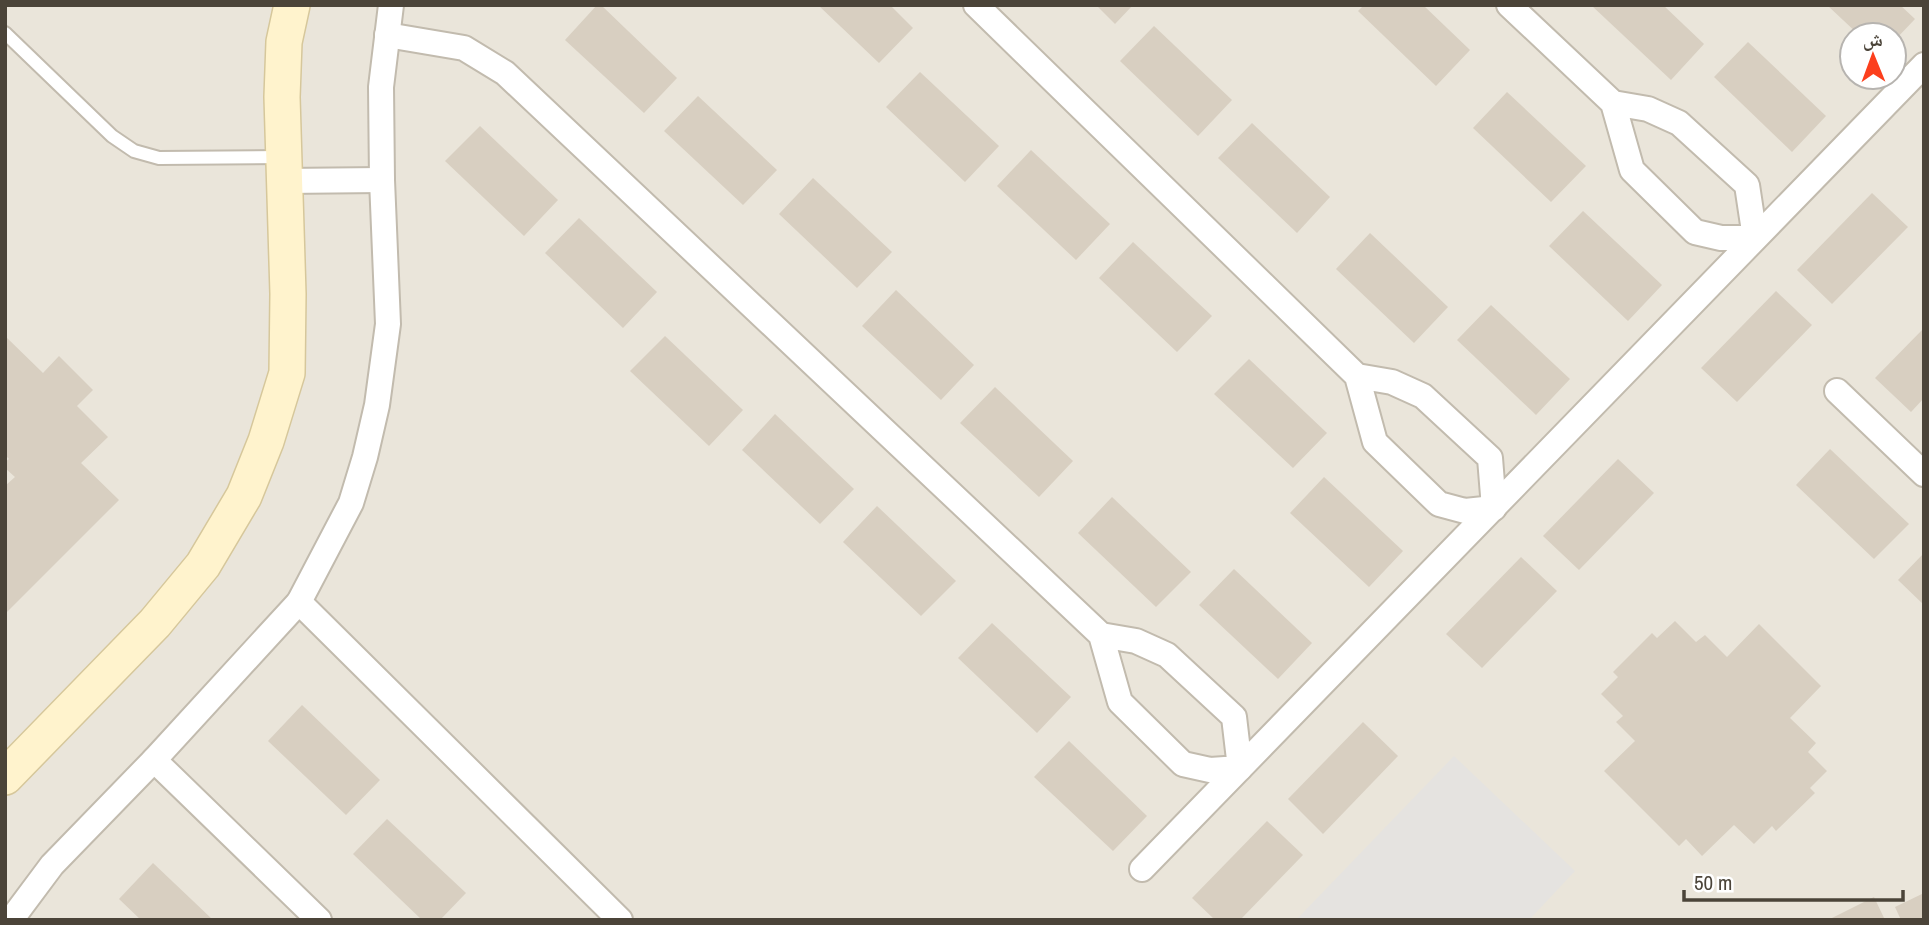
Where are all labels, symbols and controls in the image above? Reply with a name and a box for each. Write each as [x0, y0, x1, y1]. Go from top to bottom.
north arrow [1838, 21, 1908, 91]
text: ش [1862, 26, 1883, 52]
scale bar [1684, 858, 1903, 902]
text: 50 m [1694, 868, 1732, 897]

